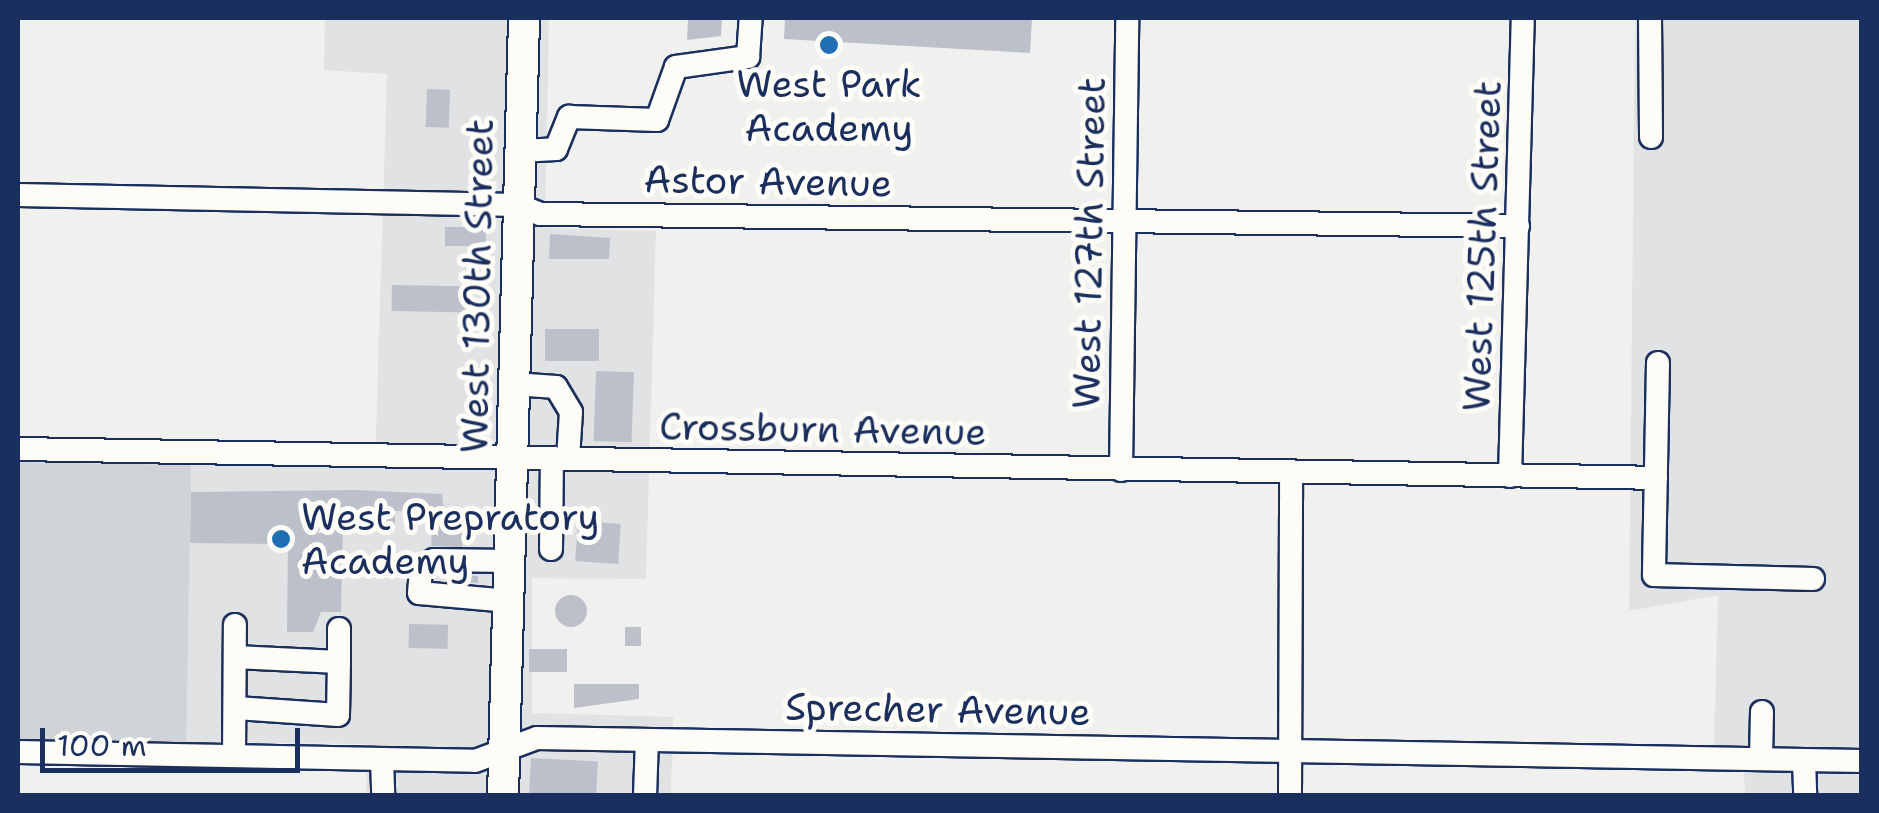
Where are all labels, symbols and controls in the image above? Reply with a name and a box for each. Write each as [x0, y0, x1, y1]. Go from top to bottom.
marker: West Park Academy [818, 34, 840, 56]
place label: West Park Academy [736, 61, 922, 150]
street label: West 127th Street [1063, 77, 1115, 409]
street label: West 125th Street [1453, 80, 1511, 412]
street label: West 130th Street [451, 118, 503, 454]
street label: Astor Avenue [643, 156, 893, 206]
street label: Crossburn Avenue [659, 403, 987, 455]
place label: West Prepratory Academy [301, 494, 600, 584]
marker: West Prepratory Academy [270, 528, 292, 550]
street label: Sprecher Avenue [785, 684, 1091, 734]
scale bar [45, 708, 305, 770]
text: 100 m [57, 725, 147, 766]

